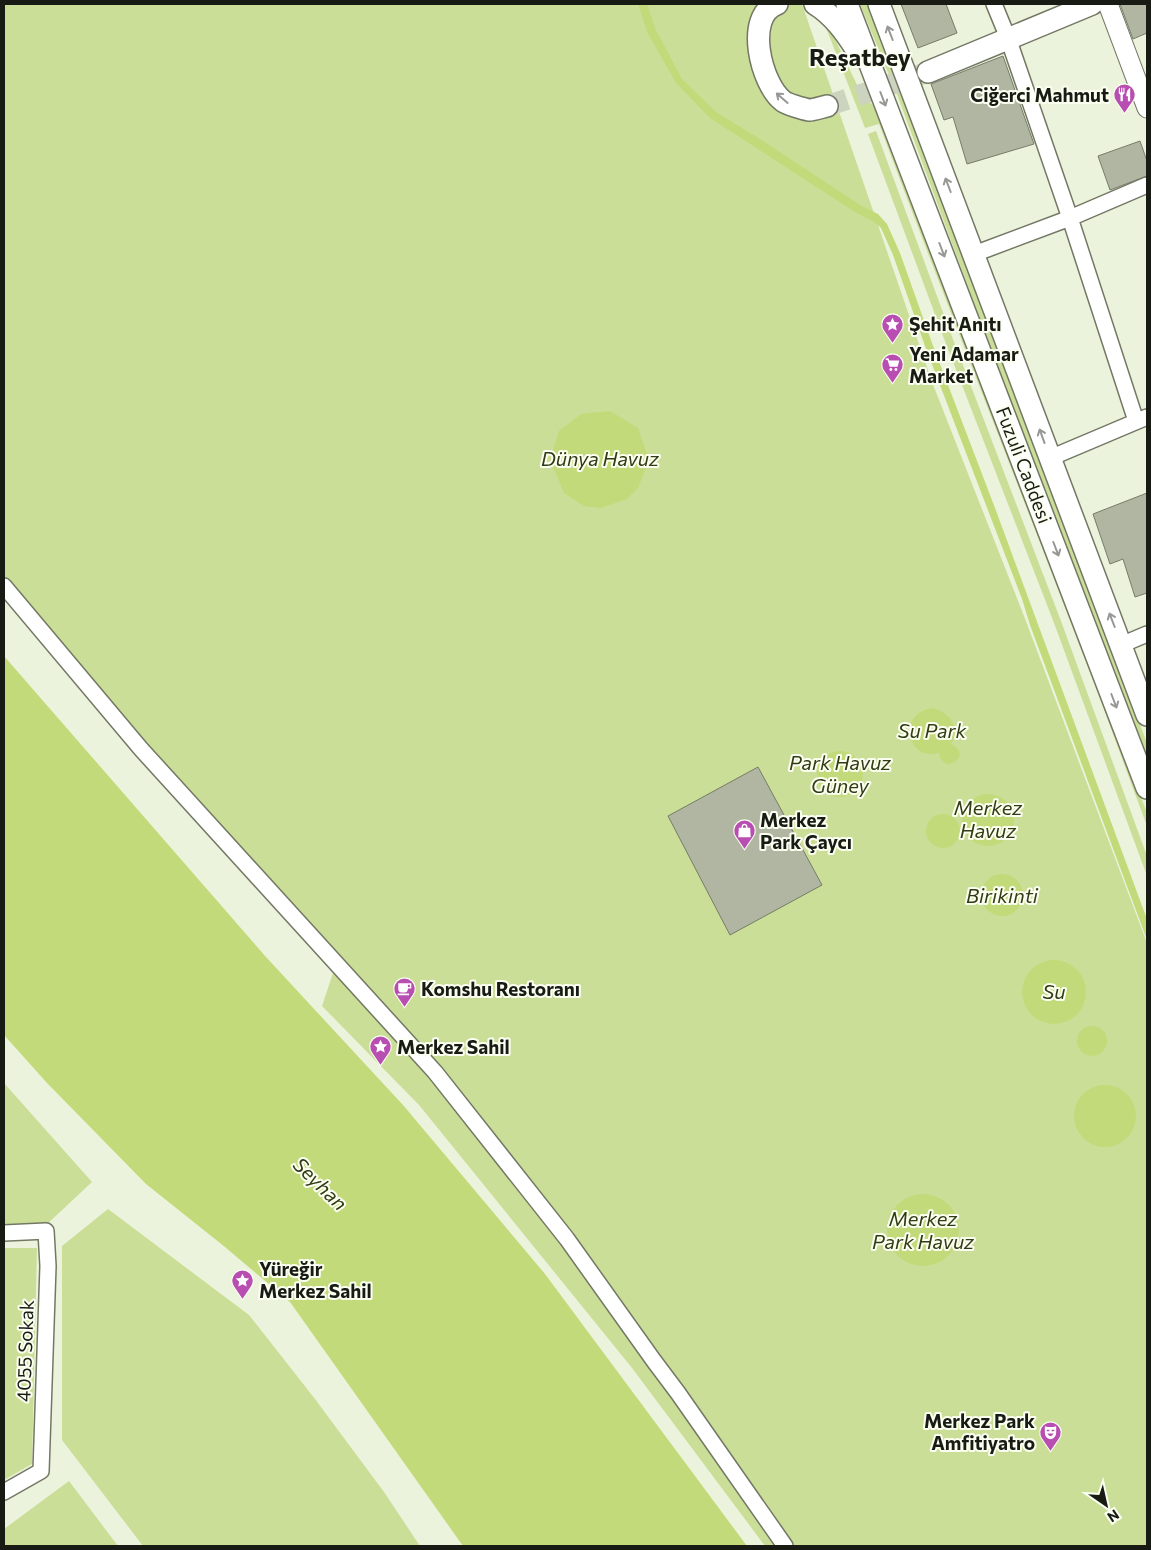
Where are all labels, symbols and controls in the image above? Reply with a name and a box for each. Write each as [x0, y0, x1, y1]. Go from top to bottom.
one-way arrow [885, 26, 894, 41]
district label: Reşatbey [809, 42, 911, 71]
place label: Ciğerci Mahmut [970, 83, 1109, 106]
restaurant icon: Ciğerci Mahmut [1113, 83, 1137, 114]
one-way arrow [879, 91, 888, 106]
one-way arrow [776, 93, 789, 104]
one-way arrow [943, 178, 952, 193]
one-way arrow [938, 242, 947, 257]
place icon: Şehit Anıtı [881, 312, 905, 343]
place label: Şehit Anıtı [909, 312, 1002, 335]
place label: Yeni Adamar Market [909, 342, 1019, 387]
supermarket icon: Yeni Adamar Market [881, 353, 905, 384]
street label: Fuzuli Caddesi [992, 403, 1057, 526]
one-way arrow [1037, 428, 1046, 444]
water label: Dünya Havuz [541, 446, 659, 470]
one-way arrow [1052, 541, 1061, 556]
one-way arrow [1106, 613, 1116, 628]
one-way arrow [1110, 692, 1119, 708]
water label: Su Park [898, 718, 967, 742]
water label: Park Havuz Güney [789, 750, 891, 797]
water label: Merkez Havuz [954, 795, 1022, 842]
place label: Merkez Park Çaycı [760, 808, 852, 853]
shop icon: Merkez Park Çaycı [732, 819, 756, 850]
water label: Birikinti [966, 883, 1039, 907]
cafe icon: Komshu Restoranı [393, 977, 417, 1008]
place label: Komshu Restoranı [421, 977, 580, 1000]
water label: Su [1043, 979, 1065, 1003]
place icon: Merkez Sahil [369, 1035, 393, 1066]
place label: Merkez Sahil [397, 1035, 510, 1058]
water label: Seyhan [289, 1152, 353, 1215]
water label: Merkez Park Havuz [872, 1206, 974, 1253]
place label: Yüreğir Merkez Sahil [259, 1257, 372, 1302]
place icon: Yüreğir Merkez Sahil [231, 1268, 255, 1299]
street label: 4055 Sokak [11, 1299, 38, 1403]
place label: Merkez Park Amfitiyatro [924, 1409, 1035, 1454]
theatre icon: Merkez Park Amfitiyatro [1039, 1420, 1063, 1451]
north arrow [1081, 1480, 1131, 1530]
text: N [1104, 1506, 1123, 1526]

